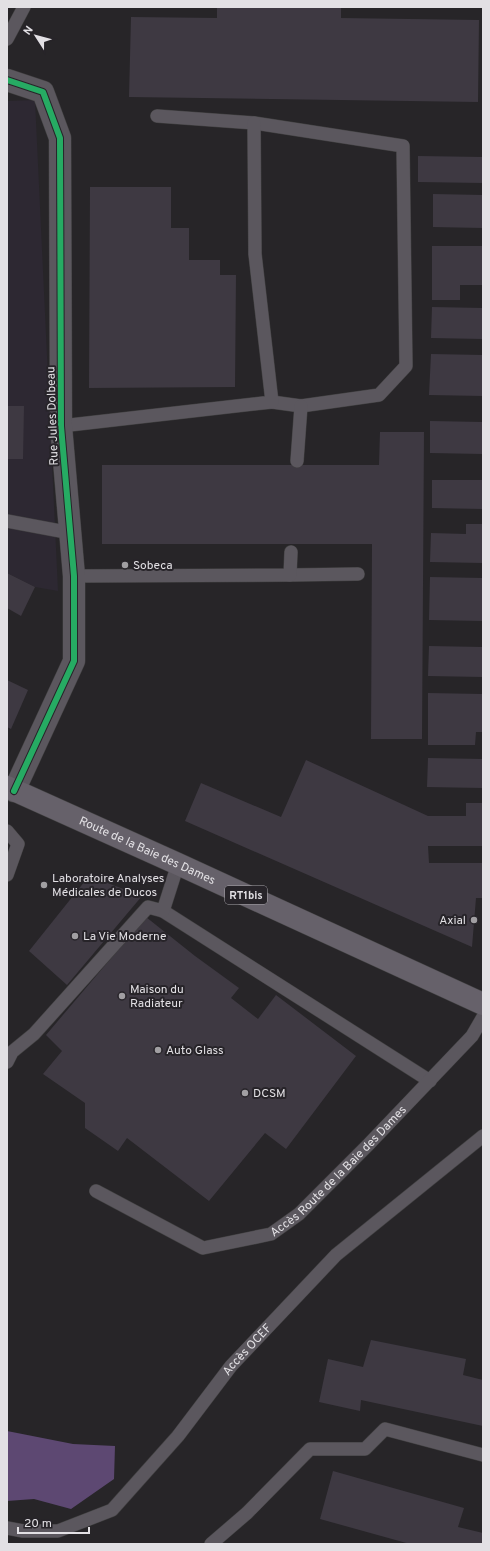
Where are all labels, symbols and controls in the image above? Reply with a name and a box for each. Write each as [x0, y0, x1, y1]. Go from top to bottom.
north arrow [16, 16, 56, 56]
text: N [21, 23, 37, 38]
street label: Rue Jules Dolbeau [43, 366, 63, 466]
place label: Sobeca [133, 558, 172, 574]
marker: Sobeca [120, 560, 130, 570]
street label: Route de la Baie des Dames [76, 813, 218, 889]
place label: Laboratoire Analyses Médicales de Ducos [52, 871, 164, 901]
marker: Laboratoire Analyses Médicales de Ducos [39, 880, 49, 890]
road number: RT1bis [225, 886, 267, 904]
place label: Axial [439, 913, 466, 929]
marker: Axial [469, 915, 479, 925]
place label: La Vie Moderne [83, 929, 166, 945]
marker: La Vie Moderne [70, 931, 80, 941]
place label: Maison du Radiateur [130, 982, 184, 1012]
marker: Maison du Radiateur [117, 991, 127, 1001]
place label: Auto Glass [166, 1043, 224, 1059]
marker: Auto Glass [153, 1045, 163, 1055]
place label: DCSM [253, 1086, 286, 1102]
marker: DCSM [240, 1088, 250, 1098]
street label: Accès Route de la Baie des Dames [267, 1103, 410, 1241]
street label: Accès OCEF [219, 1321, 276, 1379]
scale bar [18, 1509, 89, 1535]
text: 20 m [24, 1516, 52, 1532]

